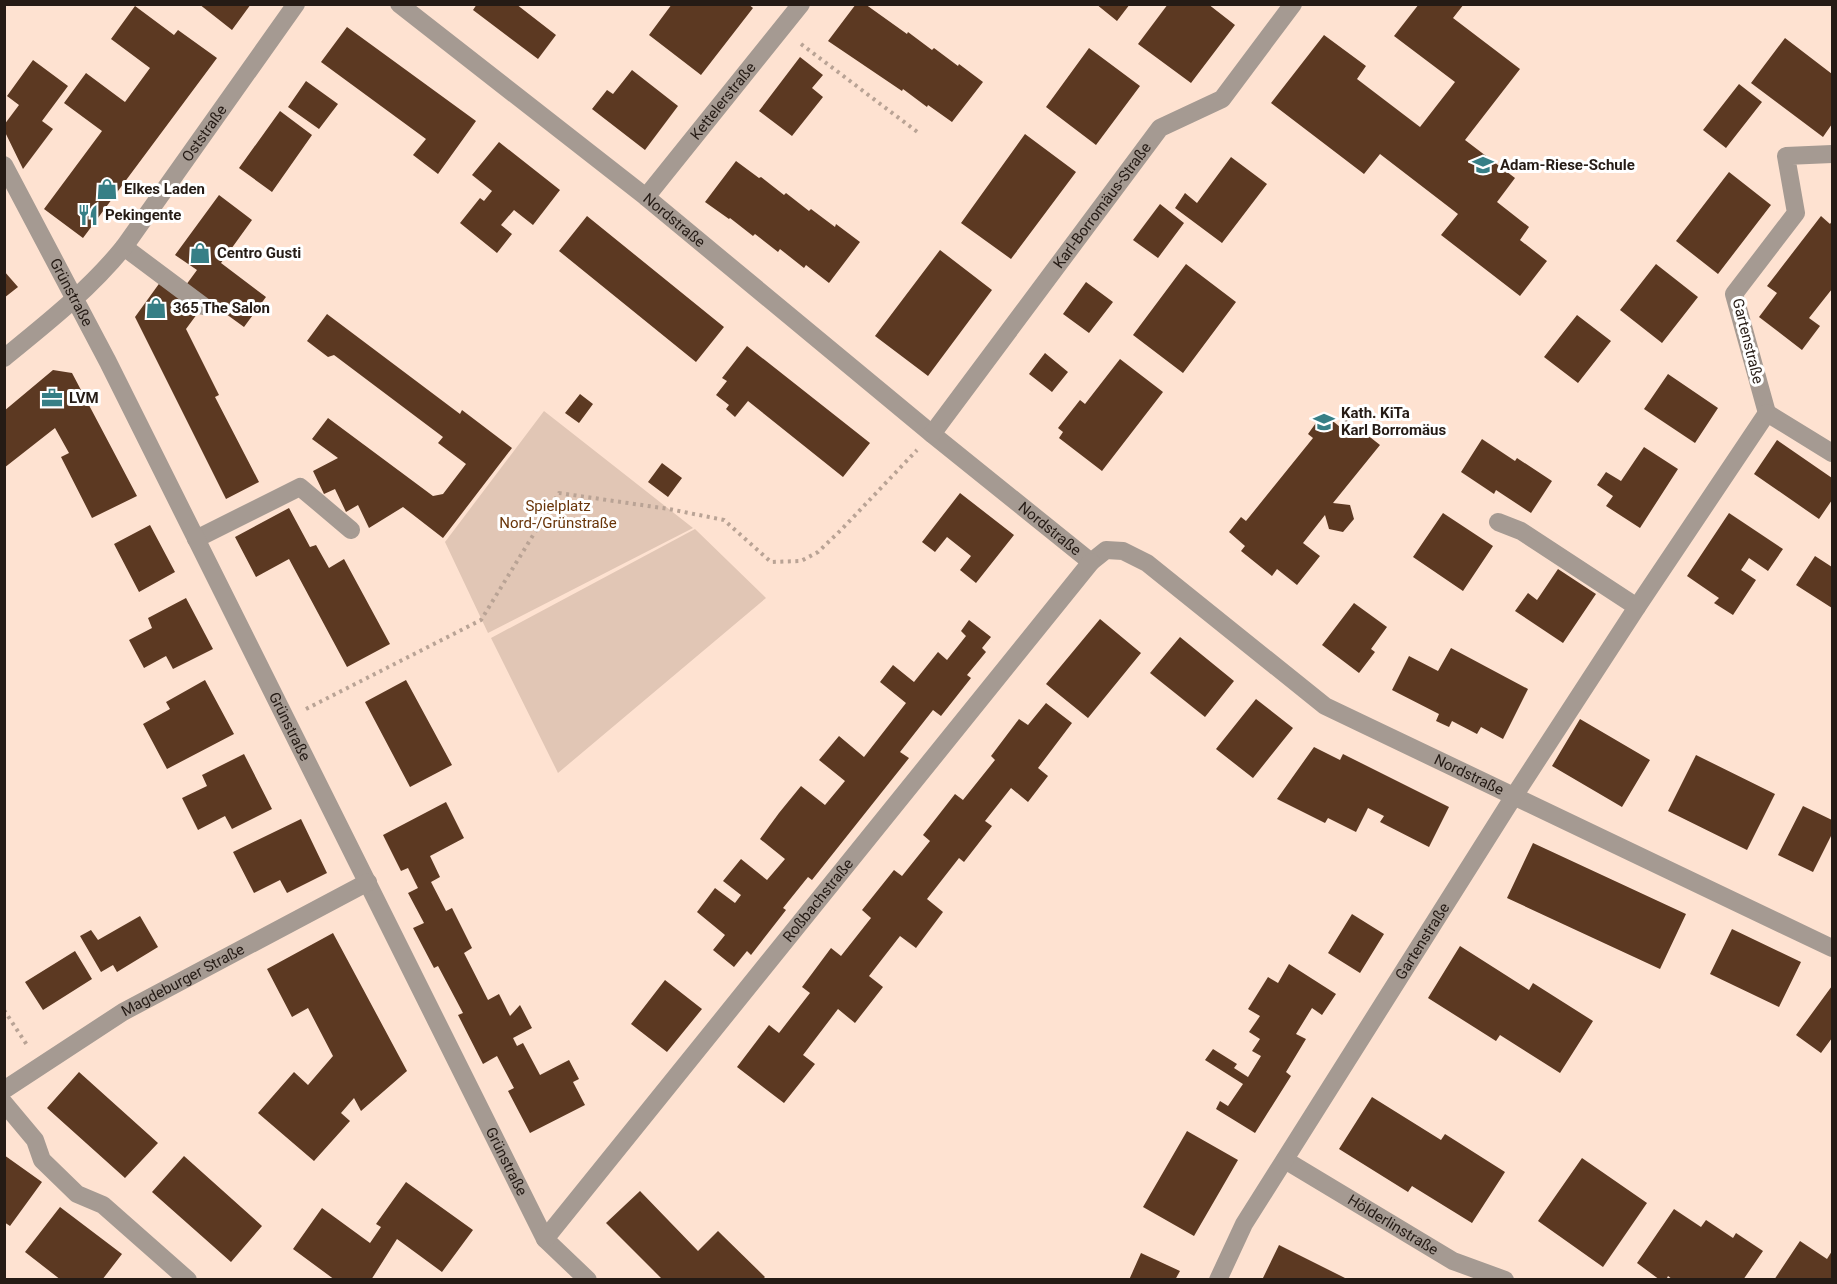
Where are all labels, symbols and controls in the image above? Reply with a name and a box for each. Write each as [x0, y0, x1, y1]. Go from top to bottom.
street label: Kettelerstraße [686, 59, 760, 143]
street label: Oststraße [178, 101, 231, 165]
street label: Karl-Borromäus-Straße [1050, 139, 1155, 272]
school or university icon: Adam-Riese-Schule [1471, 153, 1495, 177]
place label: Adam-Riese-Schule [1500, 156, 1635, 174]
shop icon: Elkes Laden [95, 177, 119, 201]
place label: Elkes Laden [124, 180, 205, 198]
street label: Nordstraße [639, 189, 709, 251]
restaurant icon: Pekingente [76, 203, 100, 227]
place label: Pekingente [105, 206, 181, 224]
shop icon: Centro Gusti [188, 241, 212, 265]
place label: Centro Gusti [217, 244, 301, 262]
street label: Grünstraße [46, 255, 97, 329]
shop icon: 365 The Salon [144, 296, 168, 320]
street label: Gartenstraße [1729, 296, 1767, 386]
place label: 365 The Salon [173, 299, 270, 317]
office icon: LVM [40, 386, 64, 410]
place label: LVM [69, 389, 99, 407]
place label: Kath. KiTa Karl Borromäus [1341, 404, 1446, 439]
school or university icon: Kath. KiTa Karl Borromäus [1312, 410, 1336, 434]
park label: Spielplatz Nord-/Grünstraße [499, 497, 617, 532]
street label: Nordstraße [1015, 498, 1085, 559]
street label: Grünstraße [265, 689, 314, 764]
street label: Nordstraße [1431, 750, 1507, 799]
street label: Roßbachstraße [779, 855, 857, 946]
street label: Gartenstraße [1391, 899, 1453, 983]
street label: Magdeburger Straße [118, 940, 247, 1020]
street label: Grünstraße [482, 1124, 531, 1199]
street label: Hölderlinstraße [1344, 1191, 1442, 1259]

